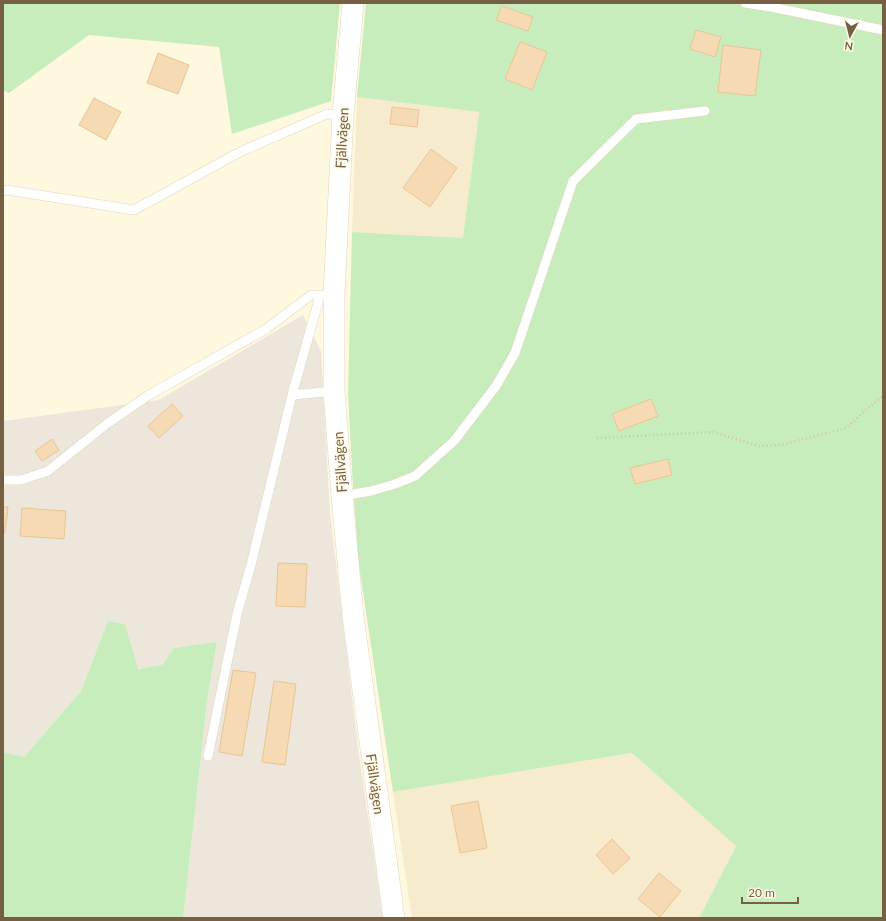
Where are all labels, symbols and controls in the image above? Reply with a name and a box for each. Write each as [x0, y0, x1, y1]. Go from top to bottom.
north arrow [830, 16, 870, 56]
text: N [844, 39, 854, 53]
street label: Fjällvägen [331, 107, 352, 169]
street label: Fjällvägen [329, 431, 350, 493]
street label: Fjällvägen [363, 752, 388, 815]
scale bar [742, 879, 798, 905]
text: 20 m [748, 885, 775, 900]

